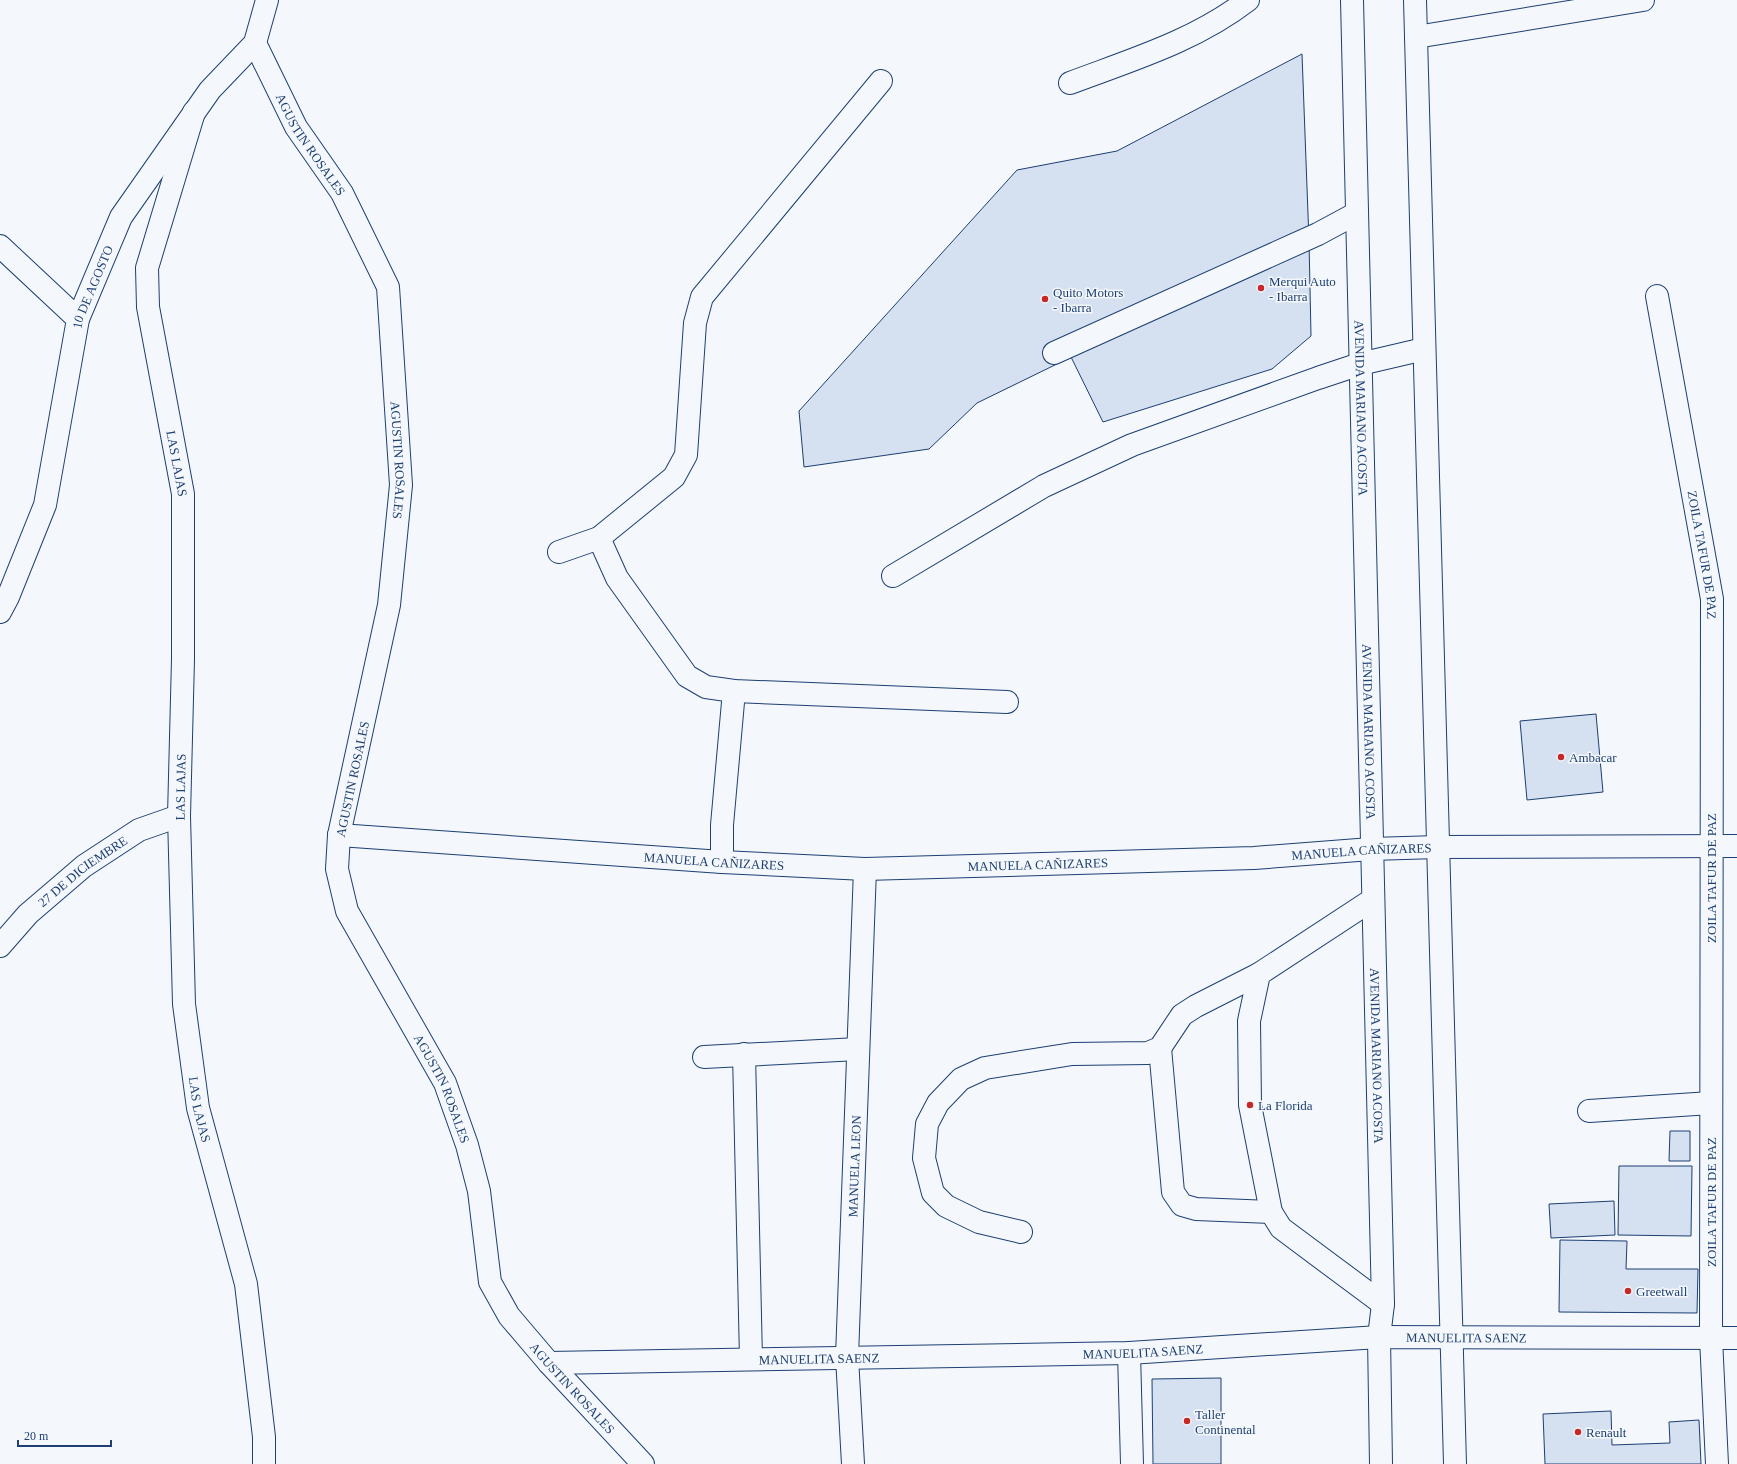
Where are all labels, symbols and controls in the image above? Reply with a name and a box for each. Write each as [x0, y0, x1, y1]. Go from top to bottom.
street label: AGUSTIN ROSALES [273, 91, 348, 199]
street label: 10 DE AGOSTO [69, 243, 116, 330]
place label: Merqui Auto - Ibarra [1269, 274, 1336, 304]
marker: Merqui Auto - Ibarra [1256, 283, 1266, 293]
place label: Quito Motors - Ibarra [1053, 285, 1123, 315]
marker: Quito Motors - Ibarra [1040, 294, 1050, 304]
street label: AVENIDA MARIANO ACOSTA [1352, 320, 1371, 497]
street label: AGUSTIN ROSALES [388, 401, 408, 520]
street label: LAS LAJAS [163, 429, 190, 498]
street label: ZOILA TAFUR DE PAZ [1684, 489, 1720, 619]
street label: AVENIDA MARIANO ACOSTA [1359, 644, 1378, 820]
street label: AGUSTIN ROSALES [333, 720, 372, 838]
place label: Ambacar [1569, 750, 1617, 765]
marker: Ambacar [1556, 752, 1566, 762]
street label: LAS LAJAS [172, 753, 189, 821]
street label: ZOILA TAFUR DE PAZ [1704, 813, 1719, 943]
street label: 27 DE DICIEMBRE [35, 833, 130, 910]
street label: MANUELA CAÑIZARES [1291, 840, 1432, 863]
street label: MANUELA CAÑIZARES [643, 850, 785, 873]
street label: MANUELA CAÑIZARES [967, 855, 1108, 874]
street label: AVENIDA MARIANO ACOSTA [1367, 968, 1386, 1144]
street label: AGUSTIN ROSALES [411, 1032, 473, 1145]
street label: LAS LAJAS [186, 1076, 214, 1144]
place label: La Florida [1258, 1098, 1313, 1113]
marker: La Florida [1245, 1100, 1255, 1110]
street label: MANUELA LEON [845, 1114, 864, 1218]
street label: ZOILA TAFUR DE PAZ [1704, 1137, 1719, 1267]
place label: Greetwall [1636, 1284, 1688, 1299]
marker: Greetwall [1623, 1286, 1633, 1296]
street label: MANUELITA SAENZ [1406, 1330, 1527, 1345]
street label: AGUSTIN ROSALES [527, 1339, 618, 1437]
street label: MANUELITA SAENZ [1082, 1341, 1204, 1362]
street label: MANUELITA SAENZ [758, 1350, 880, 1367]
place label: Taller Continental [1195, 1407, 1256, 1437]
marker: Taller Continental [1182, 1416, 1192, 1426]
scale bar [18, 1422, 111, 1448]
place label: Renault [1586, 1425, 1627, 1440]
marker: Renault [1573, 1427, 1583, 1437]
text: 20 m [24, 1429, 49, 1443]

